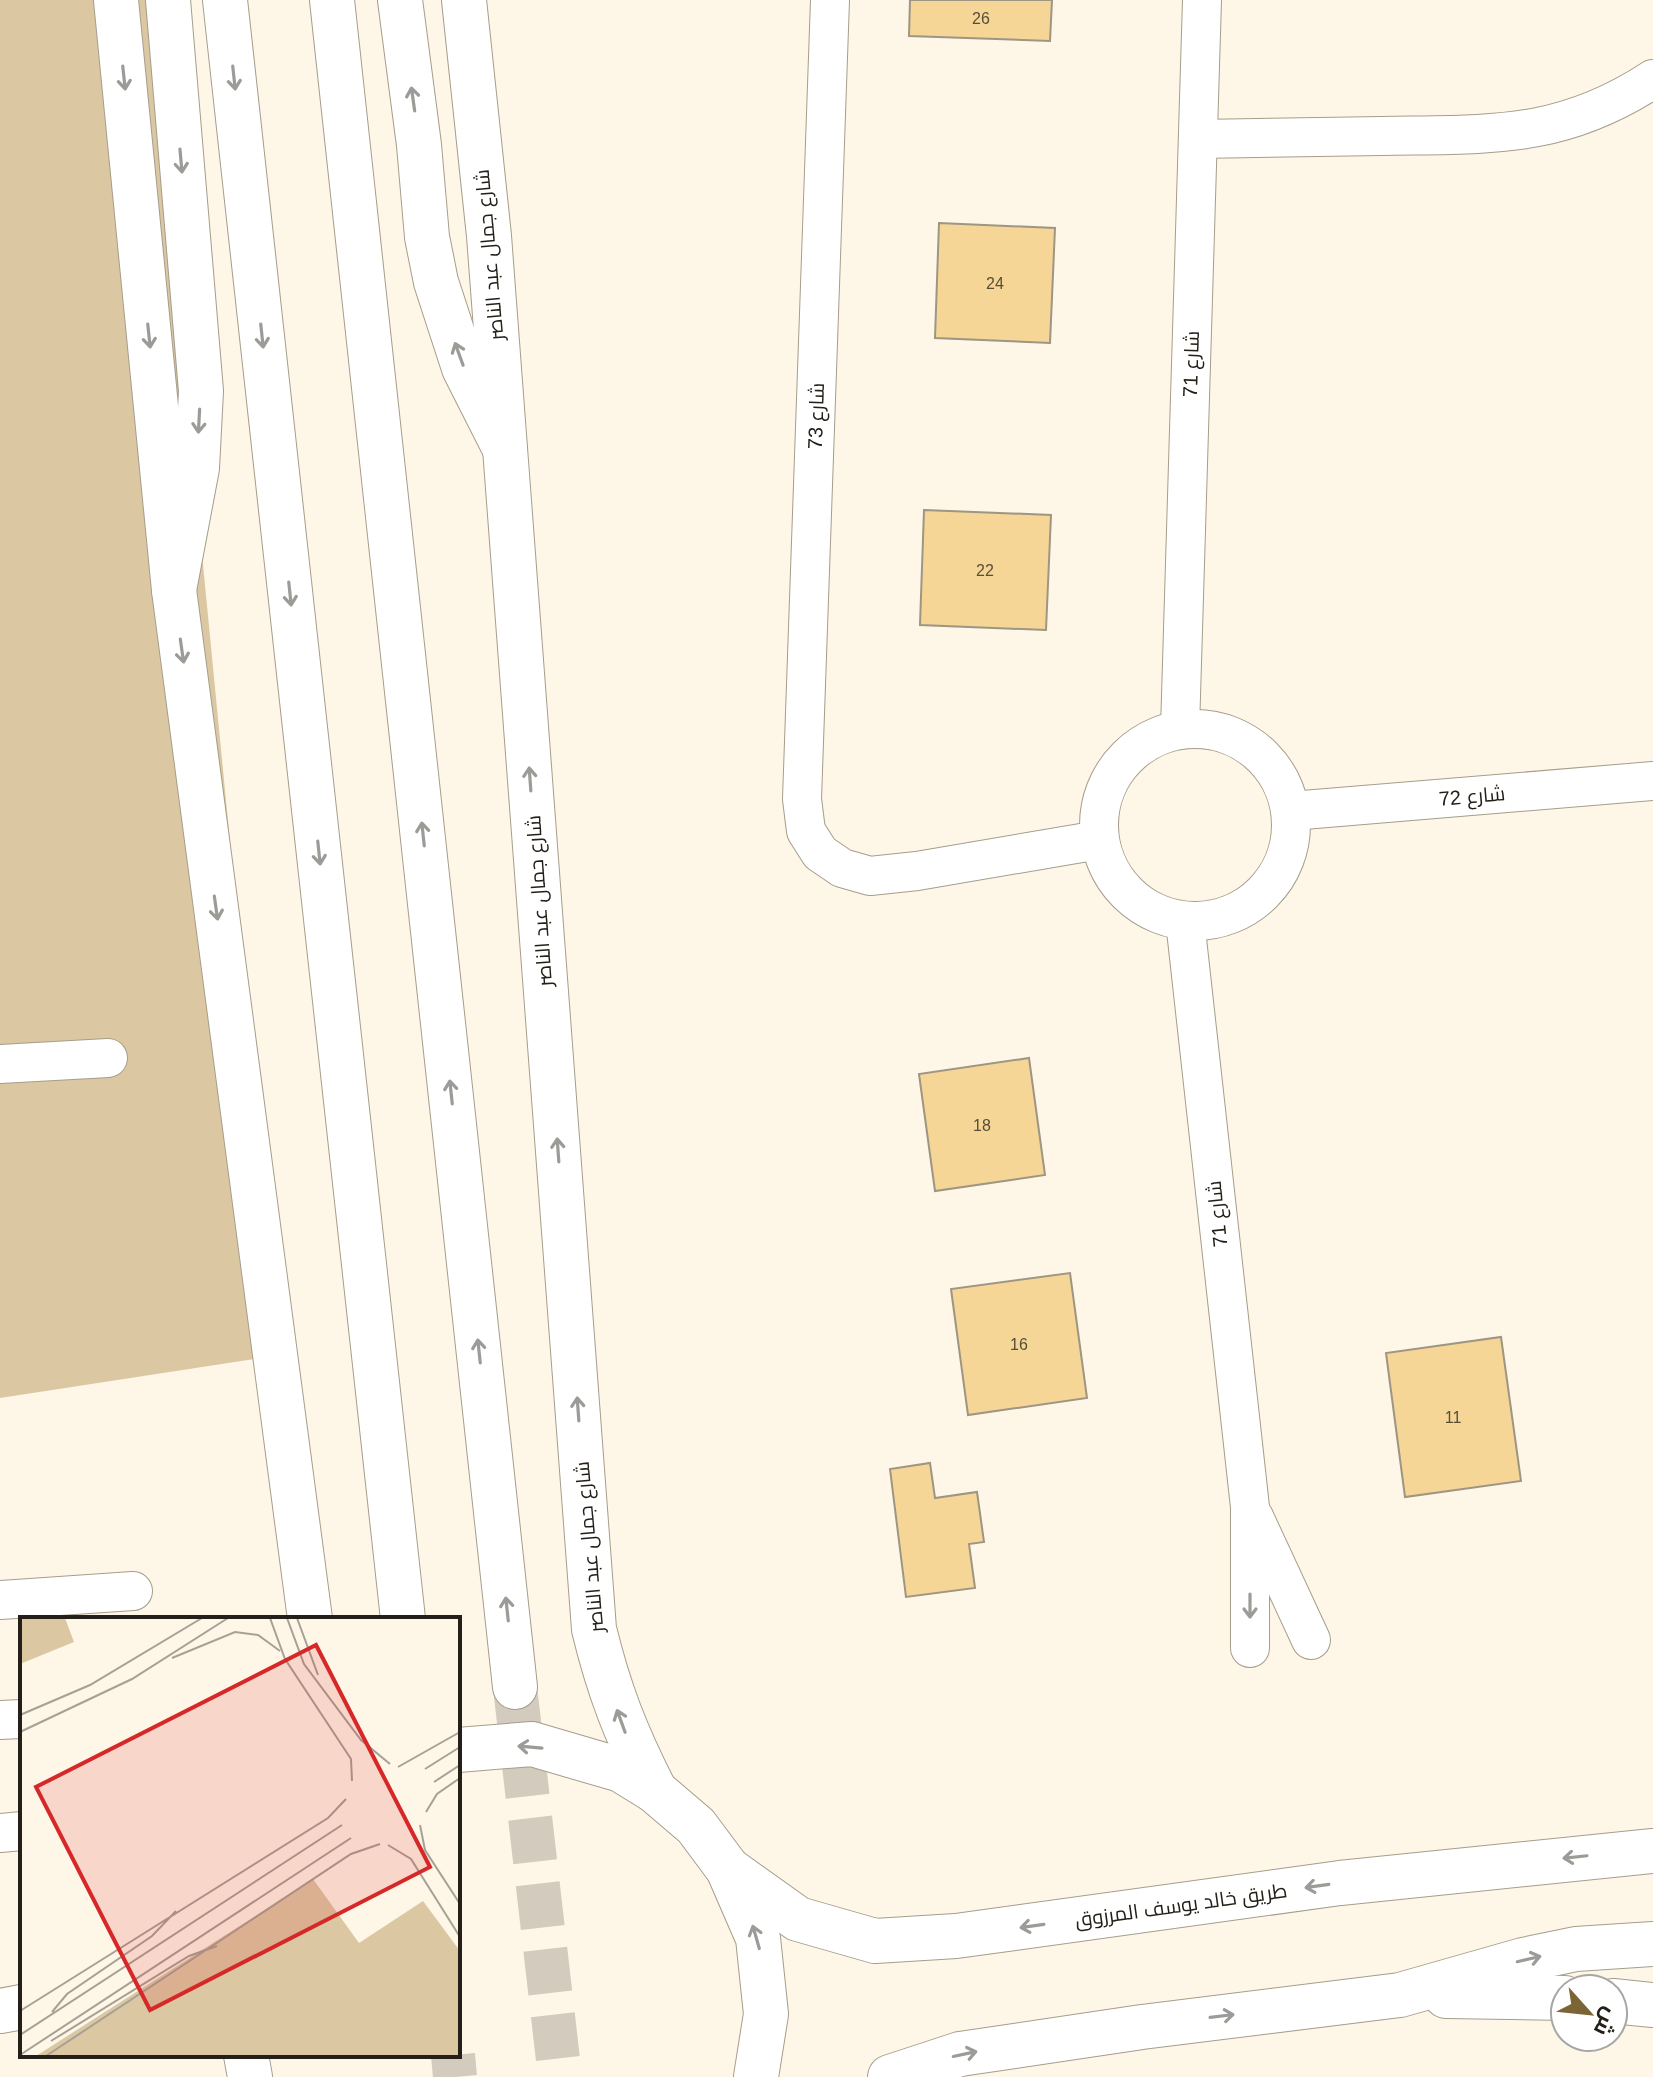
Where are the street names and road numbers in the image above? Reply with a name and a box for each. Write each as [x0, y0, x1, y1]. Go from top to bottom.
street label: شارع جمال عبد الناصر [471, 168, 511, 343]
street label: شارع 71 [1179, 330, 1206, 398]
street label: شارع 73 [804, 382, 831, 450]
street label: شارع 72 [1438, 782, 1506, 813]
street label: شارع جمال عبد الناصر [522, 814, 559, 989]
street label: شارع 71 [1203, 1179, 1234, 1248]
street label: شارع جمال عبد الناصر [571, 1460, 611, 1635]
street label: طريق خالد يوسف المرزوق [1074, 1879, 1289, 1933]

